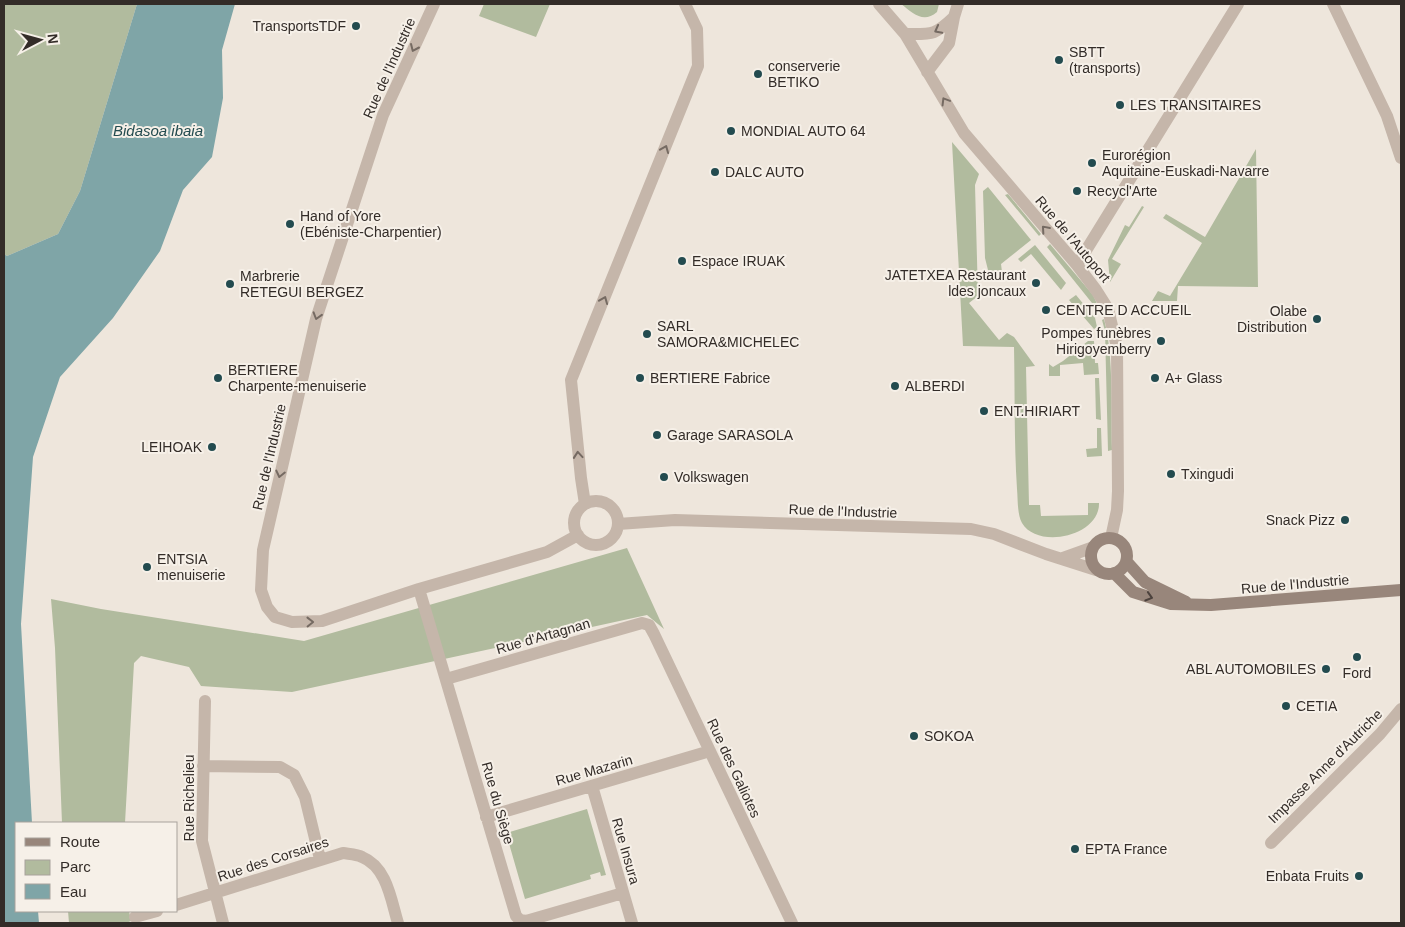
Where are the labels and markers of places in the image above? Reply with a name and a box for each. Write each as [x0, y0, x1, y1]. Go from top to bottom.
place label: TransportsTDF [252, 18, 346, 34]
marker: TransportsTDF [350, 20, 362, 32]
place label: SBTT (transports) [1069, 44, 1141, 76]
marker: SBTT (transports) [1053, 54, 1065, 66]
place label: conserverie BETIKO [768, 58, 841, 90]
marker: conserverie BETIKO [752, 68, 764, 80]
place label: LES TRANSITAIRES [1130, 97, 1261, 113]
marker: LES TRANSITAIRES [1114, 99, 1126, 111]
place label: MONDIAL AUTO 64 [741, 123, 866, 139]
marker: MONDIAL AUTO 64 [725, 125, 737, 137]
place label: Eurorégion Aquitaine-Euskadi-Navarre [1102, 147, 1270, 179]
marker: Eurorégion Aquitaine-Euskadi-Navarre [1086, 157, 1098, 169]
place label: DALC AUTO [725, 164, 804, 180]
marker: DALC AUTO [709, 166, 721, 178]
place label: Recycl'Arte [1087, 183, 1158, 199]
marker: Recycl'Arte [1071, 185, 1083, 197]
place label: Hand of Yore (Ebéniste-Charpentier) [300, 208, 442, 240]
marker: Hand of Yore (Ebéniste-Charpentier) [284, 218, 296, 230]
place label: Espace IRUAK [692, 253, 786, 269]
marker: Espace IRUAK [676, 255, 688, 267]
place label: JATETXEA Restaurant ldes joncaux [885, 267, 1026, 299]
place label: Marbrerie RETEGUI BERGEZ [240, 268, 364, 300]
marker: JATETXEA Restaurant ldes joncaux [1030, 277, 1042, 289]
marker: Marbrerie RETEGUI BERGEZ [224, 278, 236, 290]
place label: CENTRE D ACCUEIL [1056, 302, 1192, 318]
place label: Olabe Distribution [1237, 303, 1307, 335]
marker: CENTRE D ACCUEIL [1040, 304, 1052, 316]
marker: Olabe Distribution [1311, 313, 1323, 325]
place label: SARL SAMORA&MICHELEC [657, 318, 799, 350]
place label: Pompes funèbres Hirigoyemberry [1041, 325, 1151, 357]
marker: SARL SAMORA&MICHELEC [641, 328, 653, 340]
marker: Pompes funèbres Hirigoyemberry [1155, 335, 1167, 347]
place label: BERTIERE Charpente-menuiserie [228, 362, 367, 394]
place label: BERTIERE Fabrice [650, 370, 771, 386]
place label: A+ Glass [1165, 370, 1222, 386]
marker: BERTIERE Charpente-menuiserie [212, 372, 224, 384]
marker: BERTIERE Fabrice [634, 372, 646, 384]
marker: A+ Glass [1149, 372, 1161, 384]
place label: ALBERDI [905, 378, 965, 394]
marker: ALBERDI [889, 380, 901, 392]
place label: ENT.HIRIART [994, 403, 1081, 419]
marker: ENT.HIRIART [978, 405, 990, 417]
place label: Garage SARASOLA [667, 427, 794, 443]
marker: Garage SARASOLA [651, 429, 663, 441]
place label: LEIHOAK [141, 439, 203, 455]
marker: LEIHOAK [206, 441, 218, 453]
place label: Txingudi [1181, 466, 1234, 482]
marker: Txingudi [1165, 468, 1177, 480]
place label: Volkswagen [674, 469, 749, 485]
marker: Volkswagen [658, 471, 670, 483]
place label: Snack Pizz [1266, 512, 1335, 528]
marker: Snack Pizz [1339, 514, 1351, 526]
place label: ENTSIA menuiserie [157, 551, 226, 583]
marker: ENTSIA menuiserie [141, 561, 153, 573]
marker: Ford [1351, 651, 1363, 663]
place label: ABL AUTOMOBILES [1186, 661, 1316, 677]
marker: ABL AUTOMOBILES [1320, 663, 1332, 675]
place label: Ford [1343, 665, 1371, 681]
place label: CETIA [1296, 698, 1338, 714]
marker: CETIA [1280, 700, 1292, 712]
place label: SOKOA [924, 728, 974, 744]
marker: SOKOA [908, 730, 920, 742]
place label: EPTA France [1085, 841, 1167, 857]
marker: EPTA France [1069, 843, 1081, 855]
place label: Enbata Fruits [1266, 868, 1349, 884]
marker: Enbata Fruits [1353, 870, 1365, 882]

